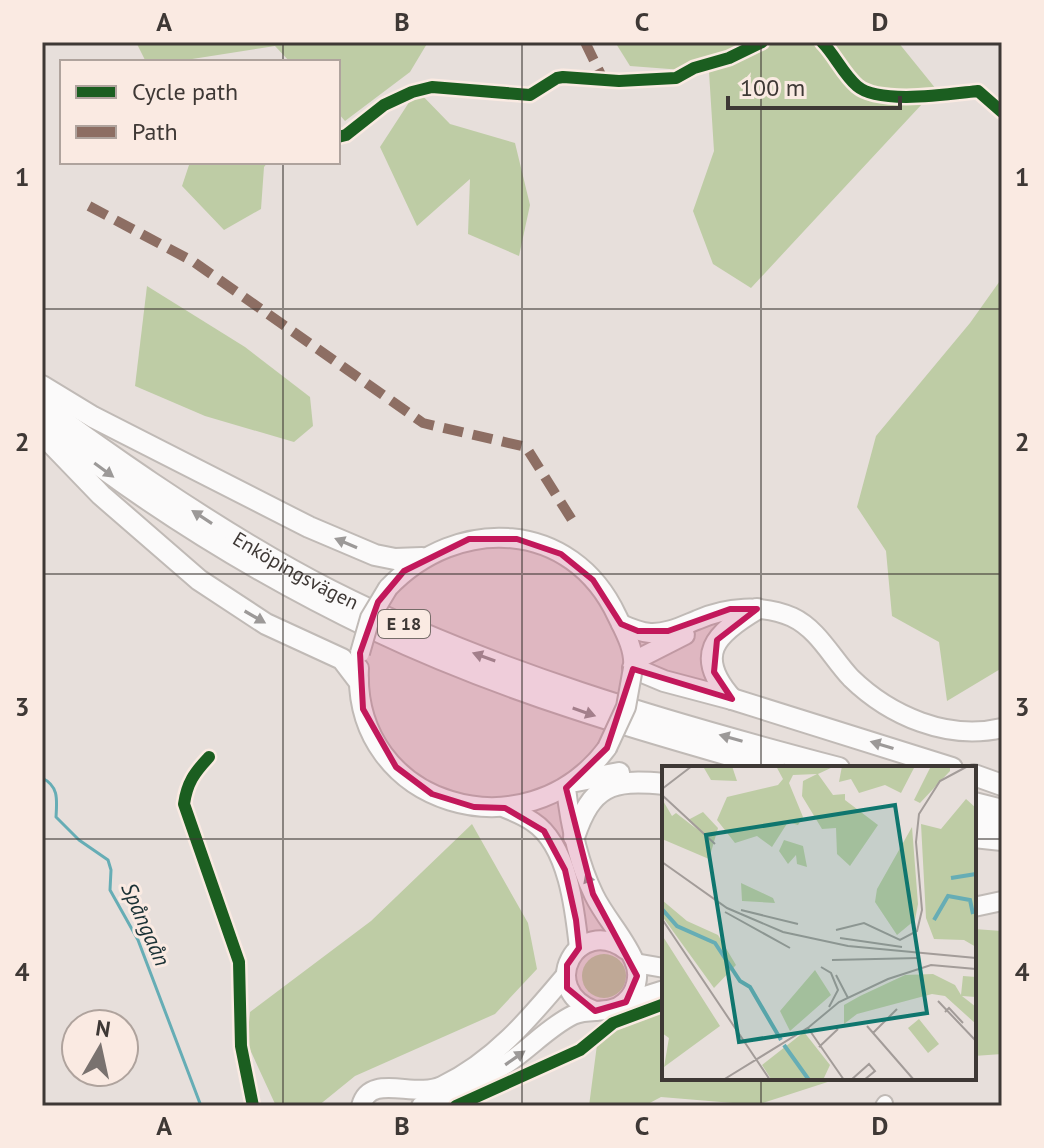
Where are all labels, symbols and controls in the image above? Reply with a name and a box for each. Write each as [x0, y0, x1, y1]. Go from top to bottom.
text: A [156, 5, 172, 38]
text: B [394, 5, 410, 38]
text: C [635, 5, 649, 38]
text: D [872, 5, 888, 38]
legend [60, 60, 340, 164]
scale bar [728, 60, 900, 110]
text: 100 m [740, 72, 805, 103]
text: Cycle path [132, 76, 238, 107]
text: Path [132, 116, 178, 147]
text: 1 [15, 160, 29, 193]
text: 1 [1015, 160, 1029, 193]
text: 2 [15, 425, 29, 458]
text: 2 [1015, 425, 1029, 458]
one-way arrow [93, 462, 114, 477]
one-way arrow [191, 510, 213, 524]
street label: Enköpingsvägen [228, 526, 363, 616]
one-way arrow [335, 537, 358, 550]
one-way arrow [244, 610, 266, 624]
road number: E 18 [378, 610, 430, 638]
one-way arrow [472, 651, 496, 663]
text: 3 [15, 690, 29, 723]
text: 3 [1015, 690, 1029, 723]
one-way arrow [572, 706, 596, 718]
one-way arrow [719, 731, 743, 744]
one-way arrow [869, 738, 893, 751]
inset map [662, 766, 976, 1080]
one-way arrow [583, 872, 596, 896]
water label: Spångaån [115, 878, 177, 970]
text: 4 [15, 955, 30, 988]
text: 4 [1015, 955, 1030, 988]
north arrow [60, 1008, 140, 1088]
text: N [94, 1013, 112, 1043]
one-way arrow [504, 1051, 525, 1066]
text: A [156, 1109, 172, 1142]
text: B [394, 1109, 410, 1142]
text: C [635, 1109, 649, 1142]
text: D [872, 1109, 888, 1142]

